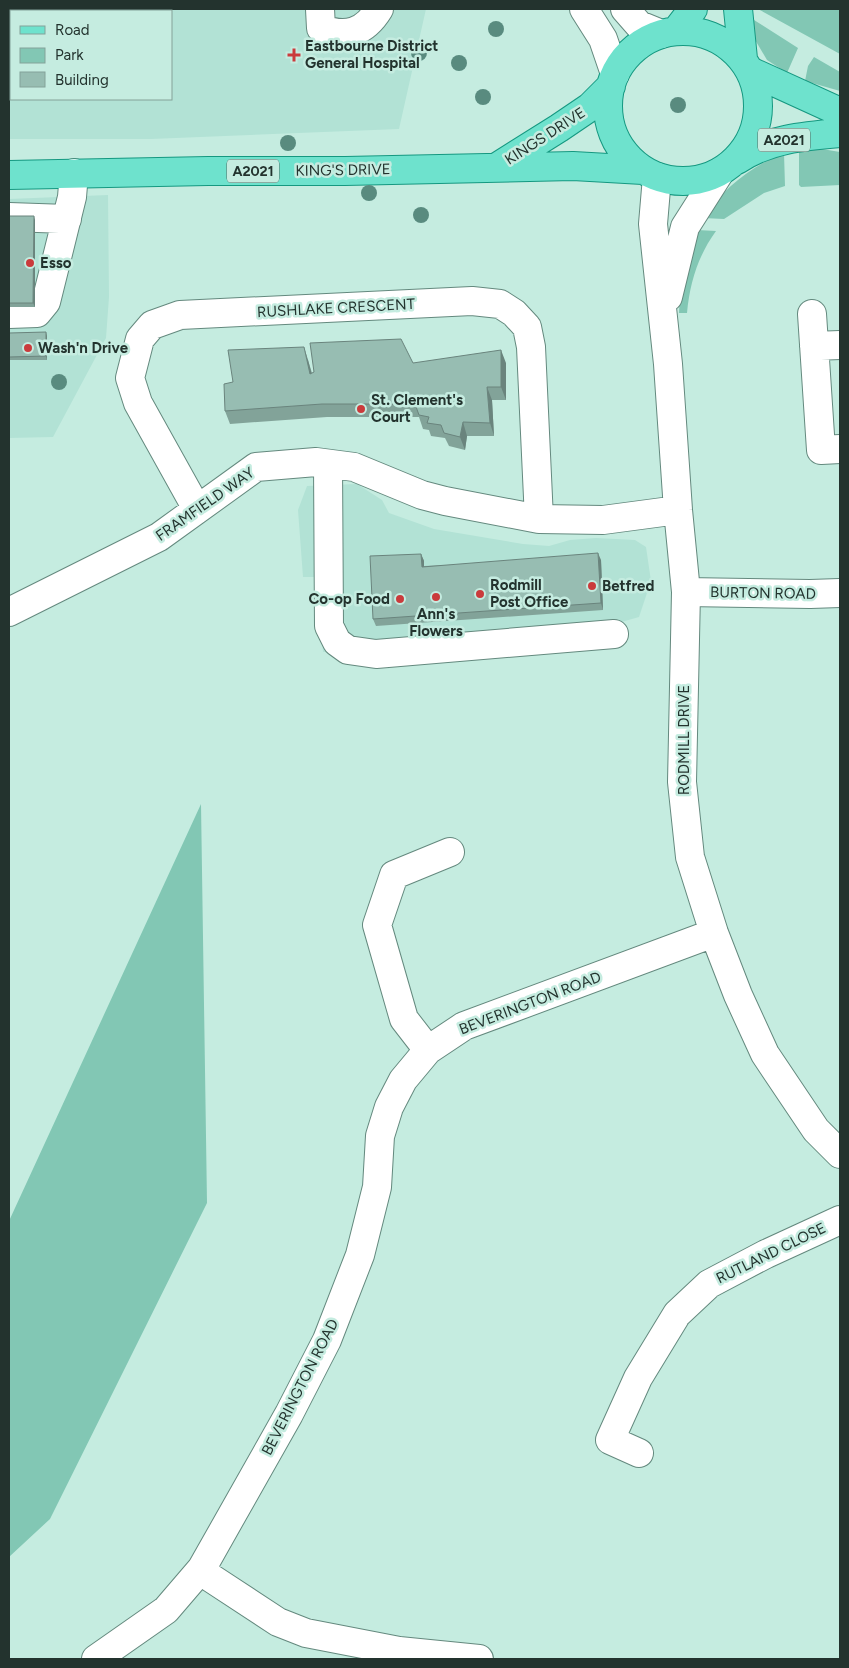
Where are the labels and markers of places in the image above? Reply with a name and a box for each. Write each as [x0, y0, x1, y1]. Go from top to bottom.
place label: Eastbourne District General Hospital [305, 37, 438, 72]
marker: Eastbourne District General Hospital [287, 48, 301, 62]
place label: Esso [40, 254, 72, 272]
marker: Esso [24, 257, 36, 269]
place label: Wash'n Drive [38, 339, 129, 357]
marker: Wash'n Drive [22, 342, 34, 354]
place label: St. Clement's Court [371, 391, 463, 426]
marker: St. Clement's Court [355, 403, 367, 415]
place label: Rodmill Post Office [490, 576, 569, 611]
place label: Betfred [602, 577, 654, 595]
marker: Betfred [586, 580, 598, 592]
marker: Rodmill Post Office [474, 588, 486, 600]
place label: Co-op Food [308, 590, 390, 608]
marker: Ann's Flowers [430, 591, 442, 603]
marker: Co-op Food [394, 593, 406, 605]
place label: Ann's Flowers [409, 605, 463, 640]

